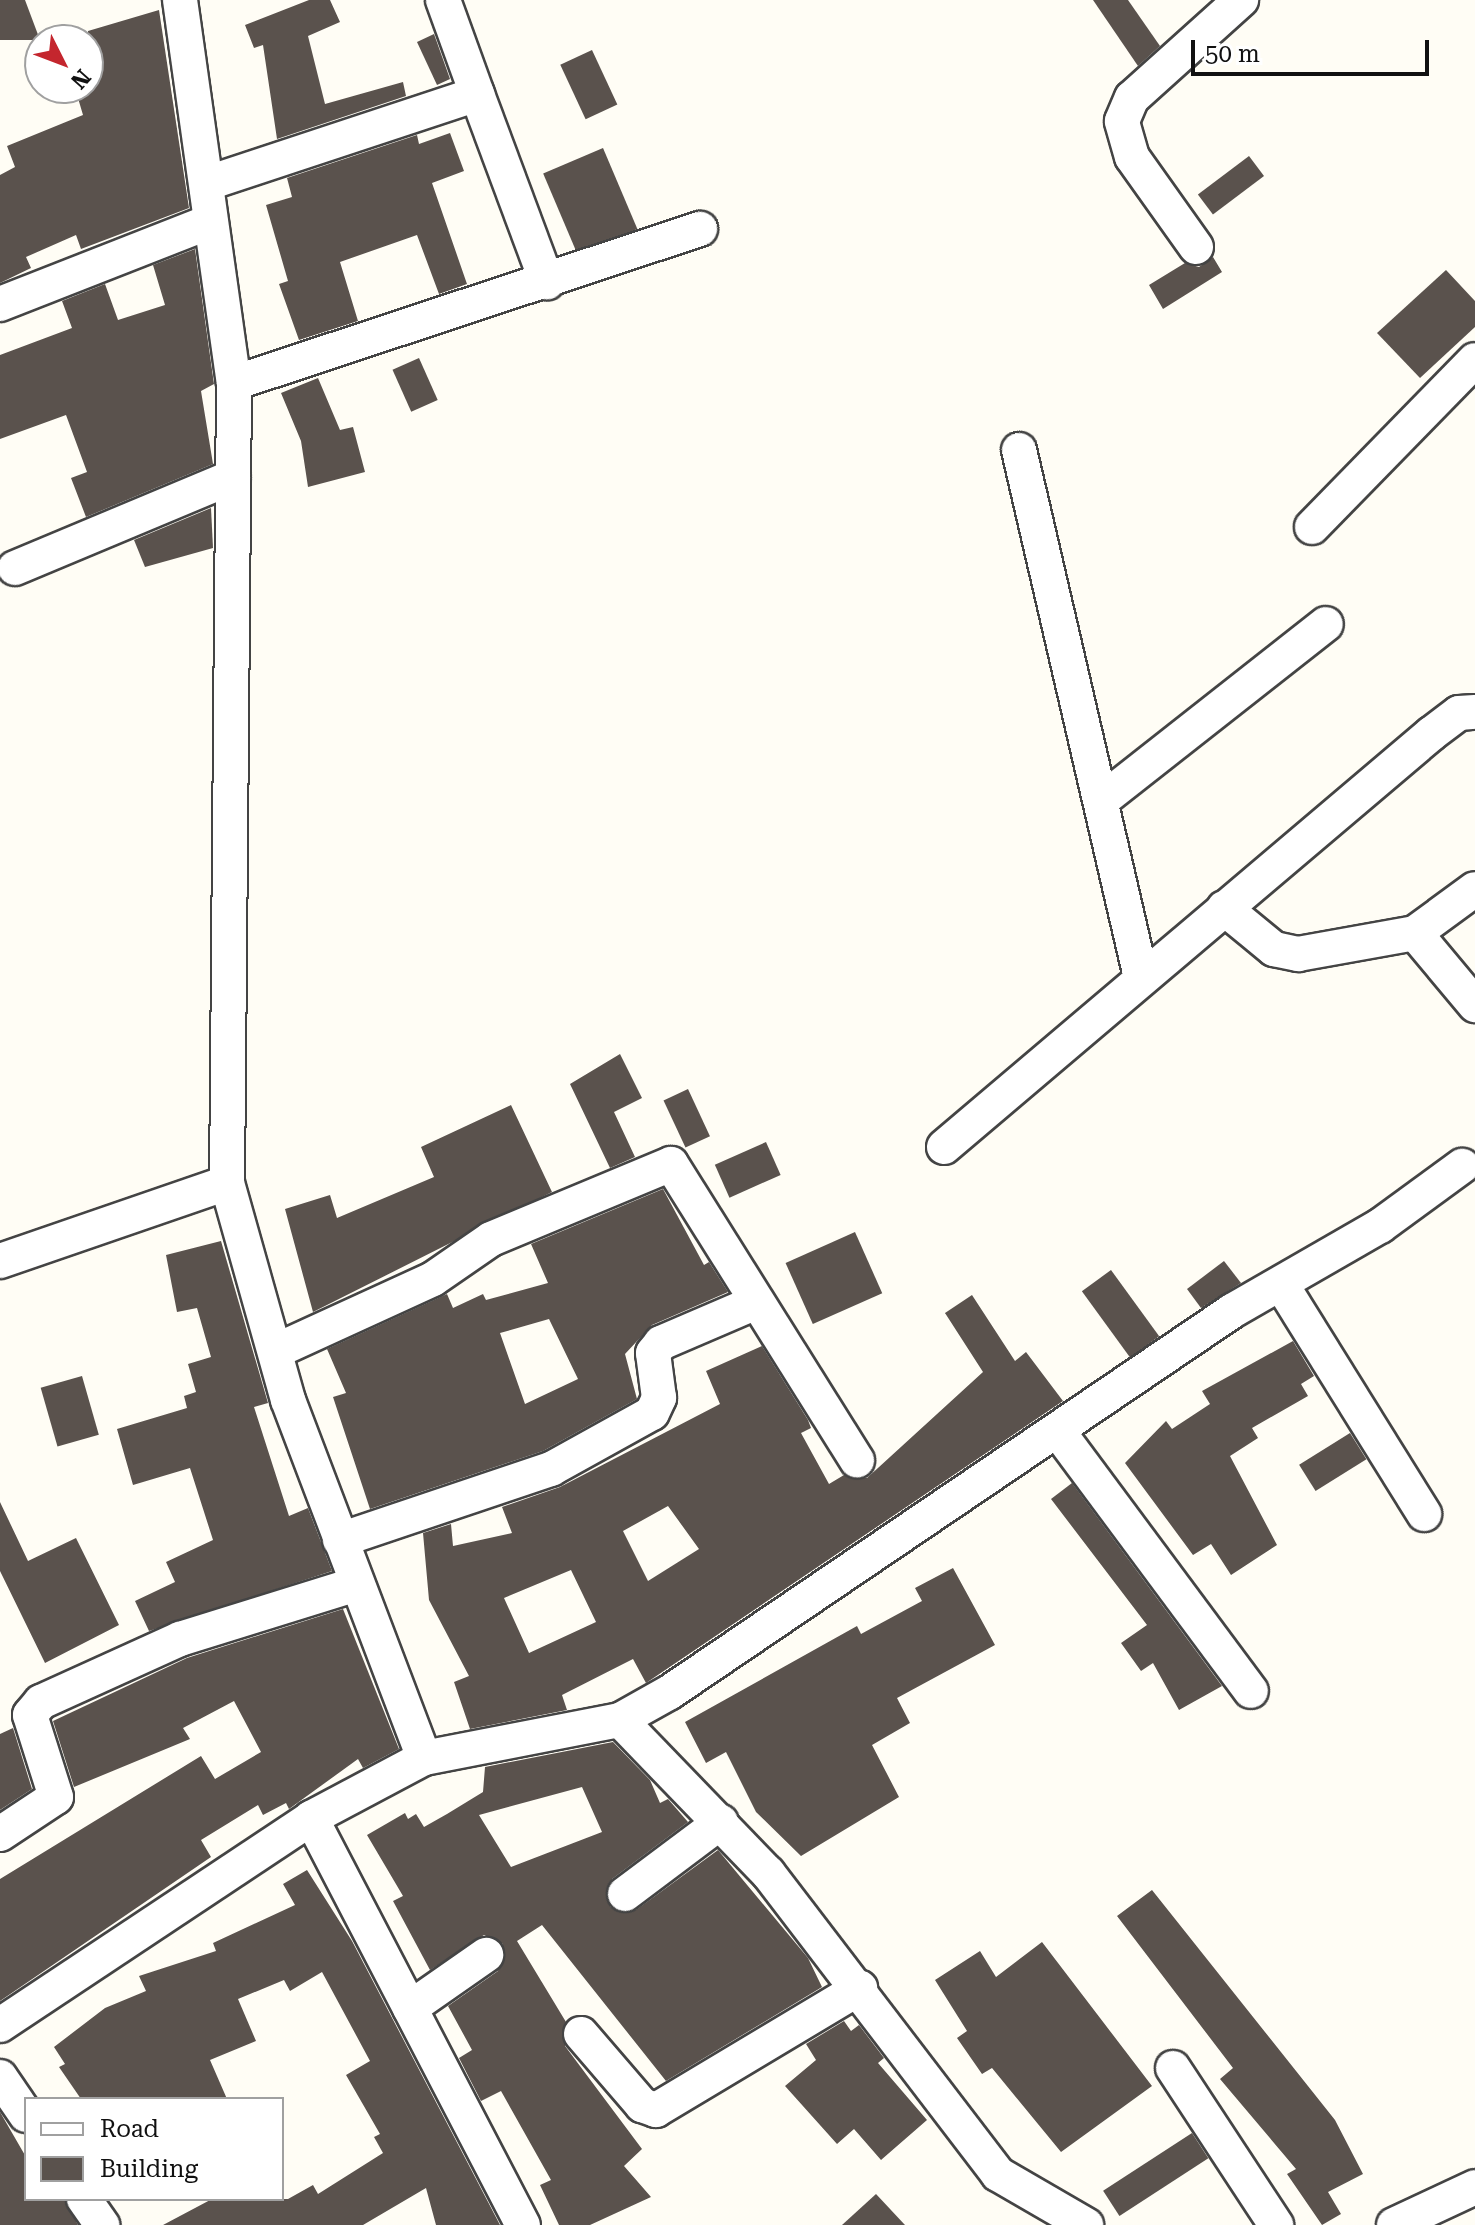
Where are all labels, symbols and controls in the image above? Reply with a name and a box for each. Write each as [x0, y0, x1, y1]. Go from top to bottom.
north arrow [24, 24, 104, 104]
scale bar [1195, 24, 1433, 74]
text: 50 m [1205, 40, 1260, 68]
text: N [66, 64, 96, 94]
legend [24, 2097, 284, 2201]
text: Road [100, 2115, 159, 2143]
text: Building [100, 2155, 198, 2183]

